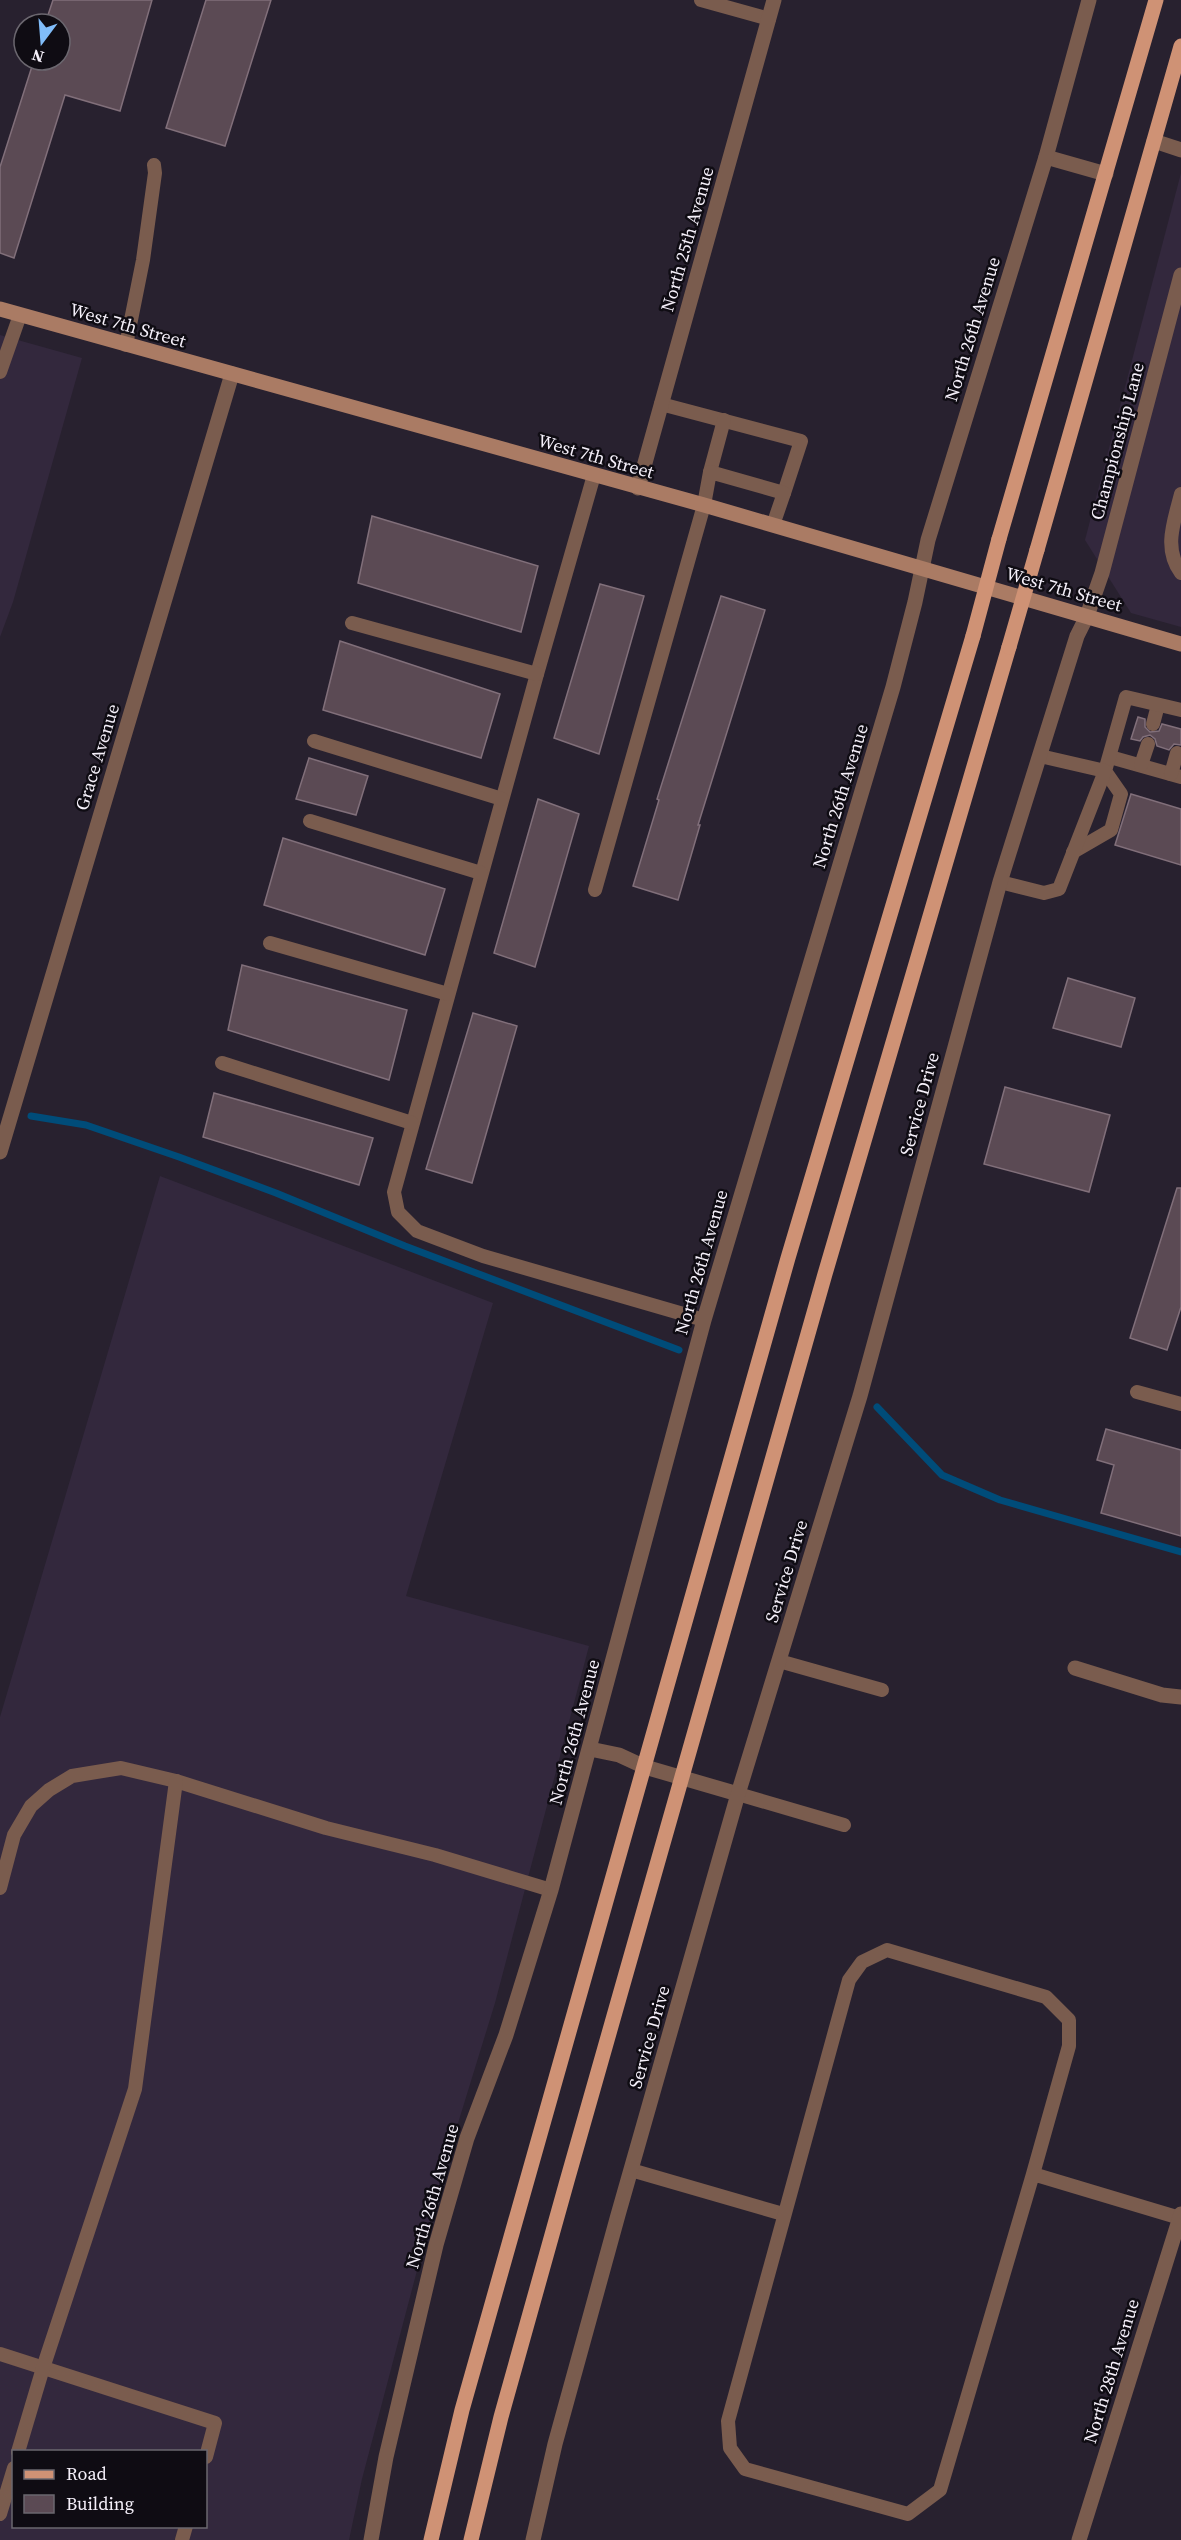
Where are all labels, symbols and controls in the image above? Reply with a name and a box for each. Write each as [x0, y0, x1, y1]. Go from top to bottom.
north arrow [12, 12, 72, 72]
text: N [29, 44, 46, 69]
street label: North 25th Avenue [654, 164, 720, 314]
street label: North 26th Avenue [938, 254, 1006, 404]
street label: West 7th Street [67, 297, 189, 354]
street label: Championship Lane [1084, 359, 1150, 523]
street label: West 7th Street [535, 428, 657, 485]
street label: West 7th Street [1003, 561, 1125, 618]
street label: Grace Avenue [69, 701, 125, 813]
street label: North 26th Avenue [806, 721, 874, 871]
street label: Service Drive [893, 1049, 945, 1159]
street label: North 26th Avenue [668, 1187, 734, 1337]
street label: Service Drive [759, 1517, 813, 1625]
street label: North 26th Avenue [543, 1656, 605, 1808]
street label: Service Drive [622, 1983, 676, 2091]
street label: North 26th Avenue [399, 2121, 465, 2271]
street label: North 28th Avenue [1077, 2296, 1145, 2446]
legend [12, 2450, 207, 2528]
text: Road [66, 2461, 107, 2486]
text: Building [66, 2491, 134, 2516]

